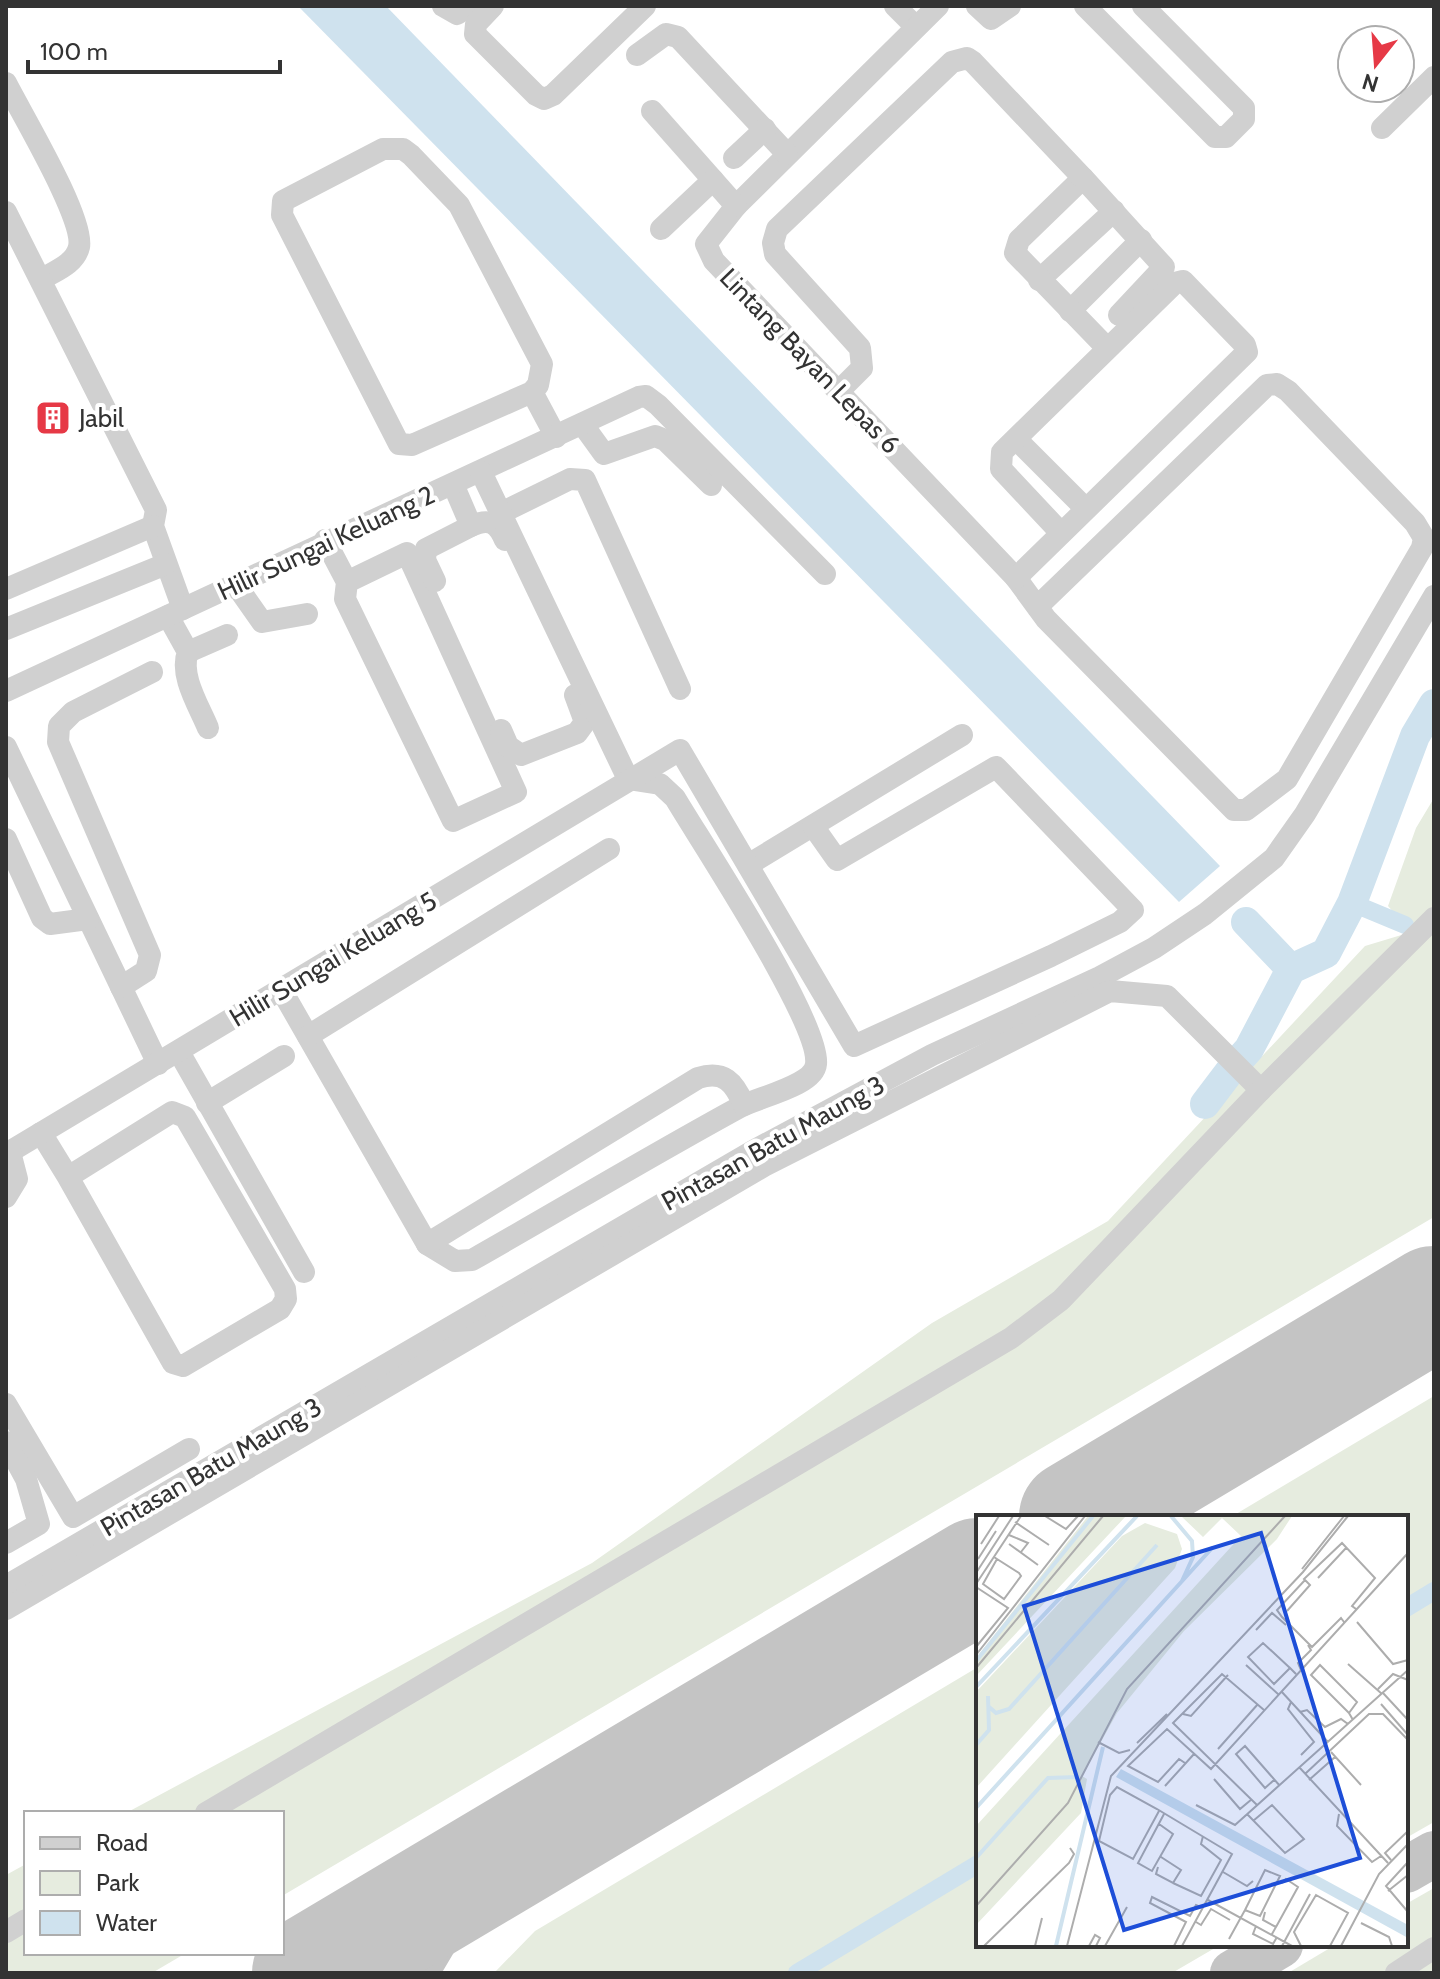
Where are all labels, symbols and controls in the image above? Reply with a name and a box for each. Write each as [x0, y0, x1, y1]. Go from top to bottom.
scale bar [28, 24, 280, 74]
north arrow [1336, 24, 1416, 104]
text: 100 m [40, 37, 108, 66]
text: N [1359, 67, 1382, 98]
street label: Lintang Bayan Lepas 6 [713, 262, 907, 460]
building icon: Jabil [34, 399, 72, 437]
place label: Jabil [78, 402, 124, 434]
street label: Hilir Sungai Keluang 2 [212, 479, 440, 607]
street label: Hilir Sungai Keluang 5 [224, 884, 442, 1034]
street label: Pintasan Batu Maung 3 [656, 1068, 890, 1218]
street label: Pintasan Batu Maung 3 [95, 1391, 327, 1543]
inset map [976, 1515, 1408, 1947]
legend [24, 1811, 284, 1955]
text: Road [96, 1828, 148, 1857]
text: Park [96, 1868, 139, 1897]
text: Water [96, 1908, 157, 1937]

